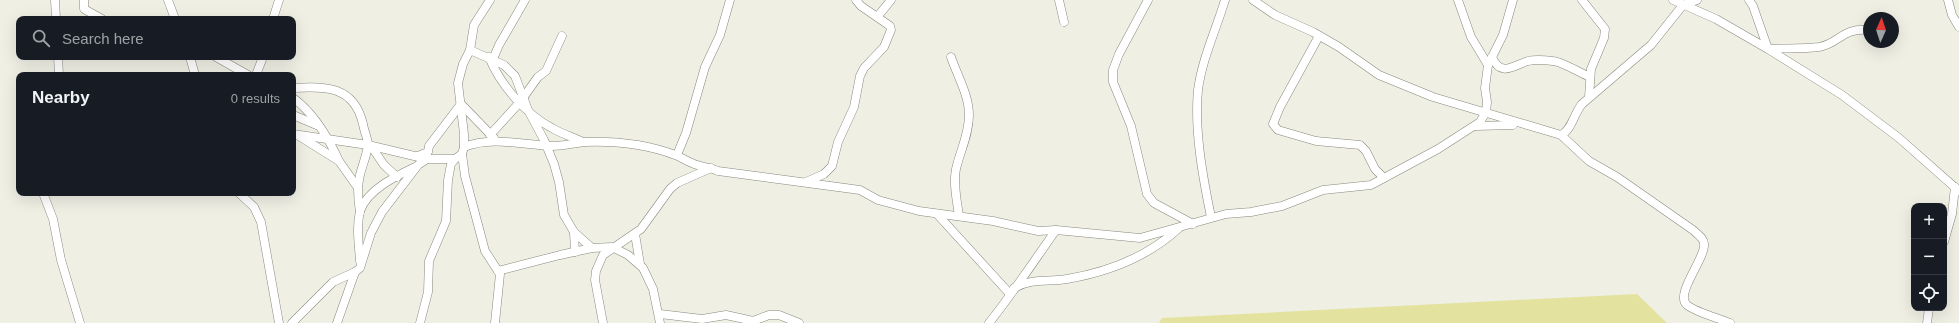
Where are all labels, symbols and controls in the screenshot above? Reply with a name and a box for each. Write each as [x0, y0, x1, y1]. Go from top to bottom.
north arrow [1863, 12, 1899, 48]
search box [16, 16, 296, 60]
icon: search [30, 27, 52, 49]
text: Search here [62, 30, 144, 47]
text: Nearby [32, 88, 90, 107]
text: 0 results [231, 91, 280, 106]
map controls [1911, 203, 1947, 311]
button: + [1911, 203, 1947, 239]
button: − [1911, 239, 1947, 275]
button: locate [1911, 275, 1947, 311]

